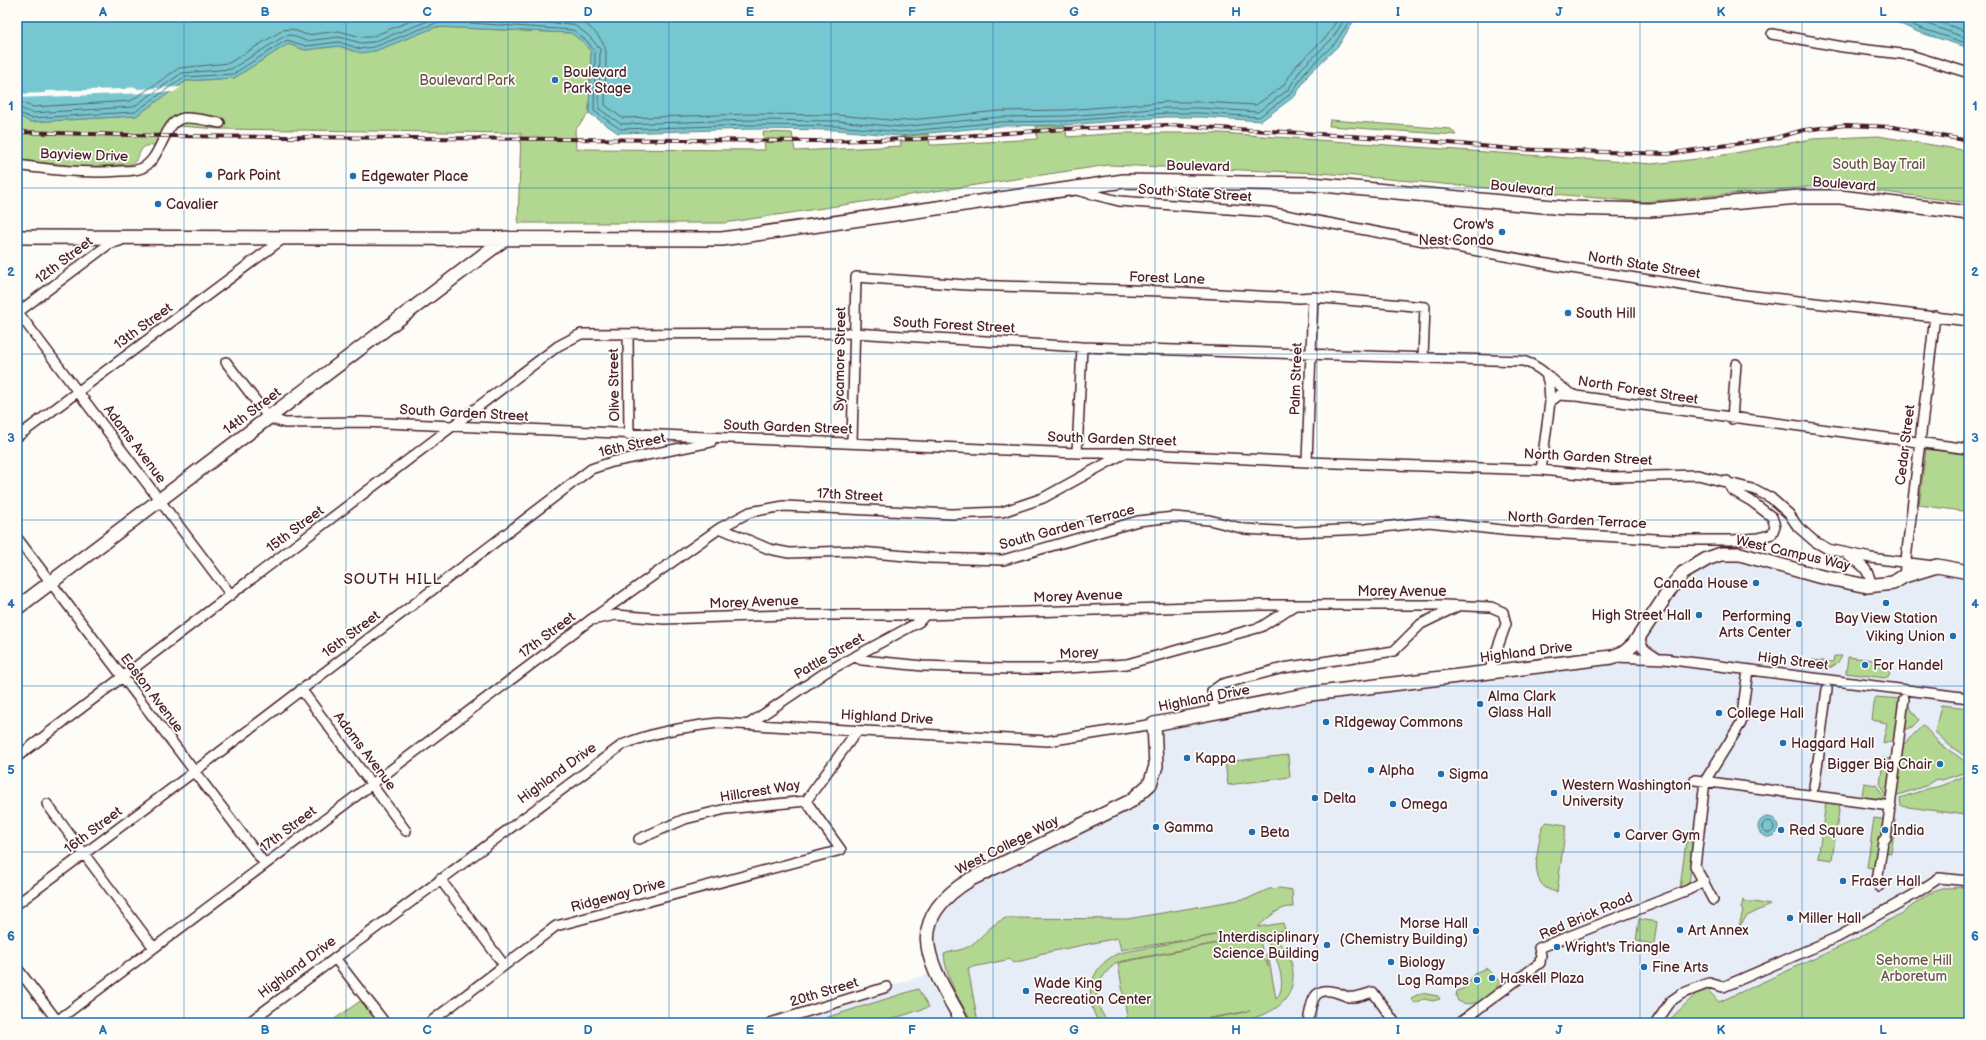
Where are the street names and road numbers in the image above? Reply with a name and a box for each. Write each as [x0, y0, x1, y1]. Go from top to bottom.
street label: Bayview Drive [40, 145, 128, 165]
street label: Boulevard [1166, 157, 1230, 175]
street label: Boulevard [1812, 173, 1876, 195]
street label: Boulevard [1489, 176, 1555, 200]
street label: South State Street [1138, 181, 1253, 206]
street label: 12th Street [32, 232, 97, 287]
street label: North State Street [1587, 248, 1702, 282]
street label: Forest Lane [1129, 268, 1205, 288]
street label: 13th Street [110, 299, 176, 353]
street label: Sycamore Street [831, 306, 849, 411]
street label: South Forest Street [893, 313, 1016, 337]
street label: Palm Street [1286, 342, 1306, 416]
street label: Olive Street [605, 347, 623, 422]
street label: North Forest Street [1577, 372, 1700, 408]
street label: 14th Street [220, 383, 285, 438]
street label: South Garden Street [399, 401, 530, 425]
street label: Adams Avenue [100, 402, 170, 486]
street label: Cedar Street [1892, 403, 1918, 486]
street label: South Garden Street [723, 416, 854, 438]
street label: South Garden Street [1047, 428, 1178, 450]
street label: 16th Street [597, 429, 668, 461]
street label: North Garden Street [1523, 445, 1653, 469]
street label: 17th Street [816, 485, 884, 505]
street label: South Garden Terrace [997, 501, 1137, 553]
street label: 15th Street [263, 502, 328, 556]
street label: North Garden Terrace [1507, 508, 1647, 532]
street label: West Campus Way [1734, 532, 1853, 575]
street label: Morey Avenue [1357, 583, 1447, 600]
street label: Morey Avenue [1033, 586, 1123, 606]
street label: Morey Avenue [709, 592, 799, 612]
street label: 16th Street [319, 606, 384, 661]
street label: 17th Street [515, 608, 579, 662]
street label: Pattle Street [791, 629, 868, 683]
street label: Highland Drive [1479, 638, 1573, 666]
street label: Morey [1059, 643, 1100, 663]
street label: High Street [1757, 648, 1830, 674]
street label: Easton Avenue [117, 650, 187, 736]
street label: Highland Drive [1157, 681, 1251, 715]
street label: Highland Drive [840, 706, 934, 728]
street label: Adams Avenue [330, 709, 400, 793]
street label: Highland Drive [514, 739, 600, 807]
street label: Hillcrest Way [719, 776, 802, 806]
street label: 16th Street [61, 802, 126, 857]
street label: 17th Street [256, 802, 320, 856]
street label: West College Way [953, 811, 1062, 878]
street label: Ridgeway Drive [569, 874, 667, 916]
street label: Red Brick Road [1537, 889, 1635, 943]
street label: Highland Drive [255, 932, 339, 1002]
street label: 20th Street [788, 973, 861, 1010]

